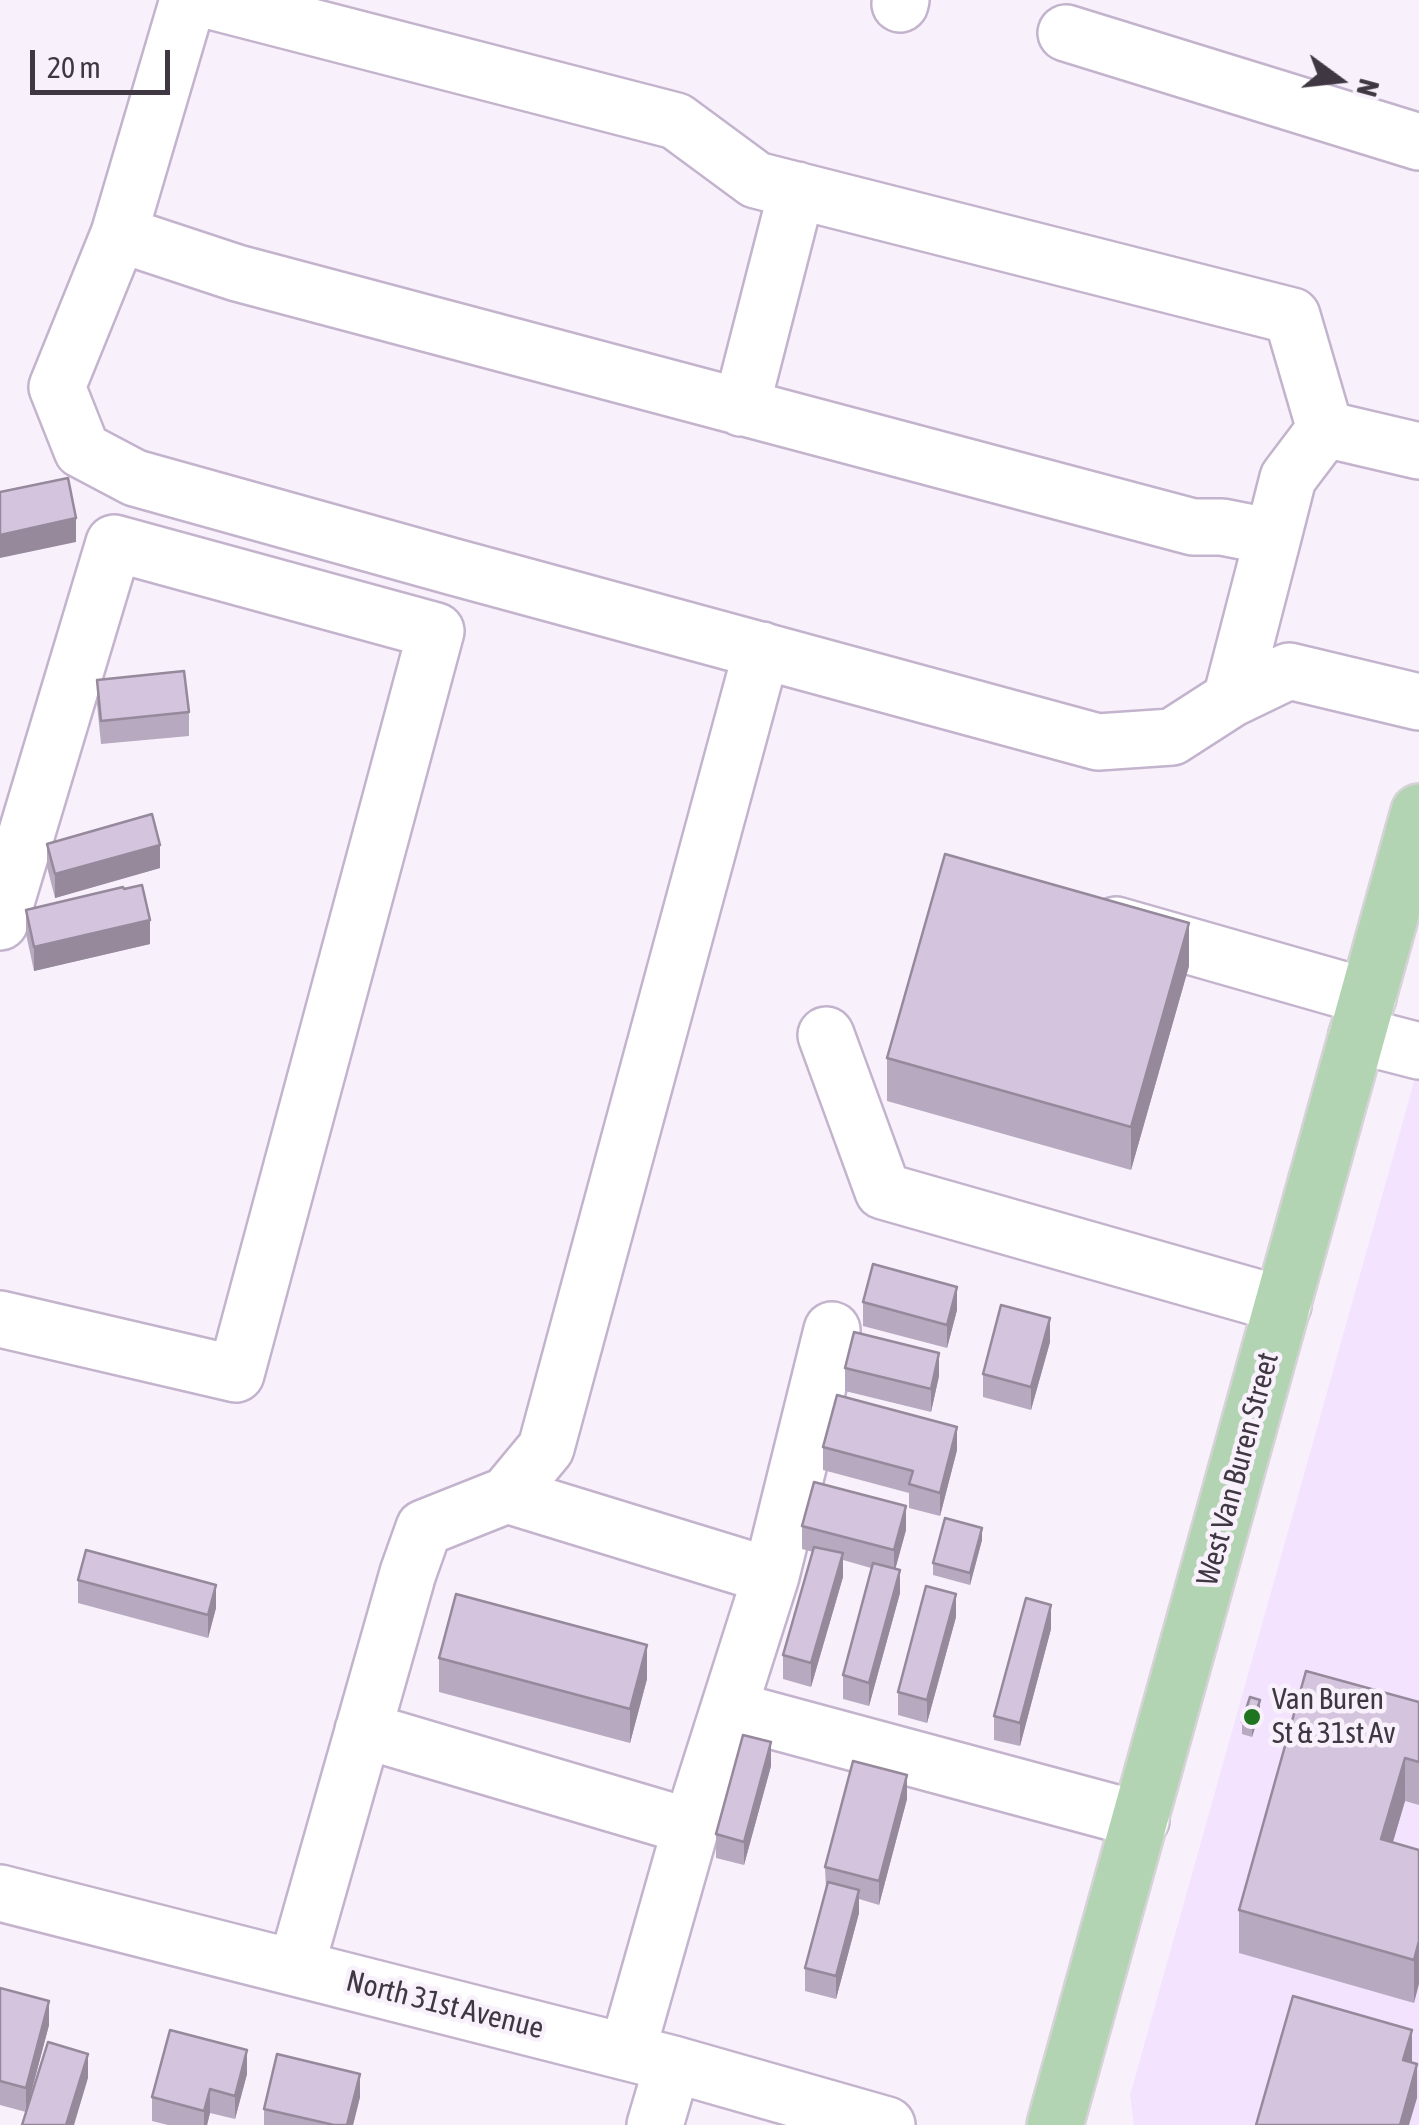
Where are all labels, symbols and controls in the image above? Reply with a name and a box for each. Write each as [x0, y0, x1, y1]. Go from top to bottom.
scale bar [35, 30, 175, 92]
north arrow [1289, 30, 1389, 130]
text: 20 m [47, 50, 101, 84]
text: N [1350, 76, 1386, 100]
street label: West Van Buren Street [1190, 1348, 1286, 1590]
place label: Van Buren St & 31st Av [1272, 1682, 1396, 1752]
marker: Van Buren St & 31st Av [1241, 1706, 1263, 1728]
street label: North 31st Avenue [343, 1963, 547, 2047]

